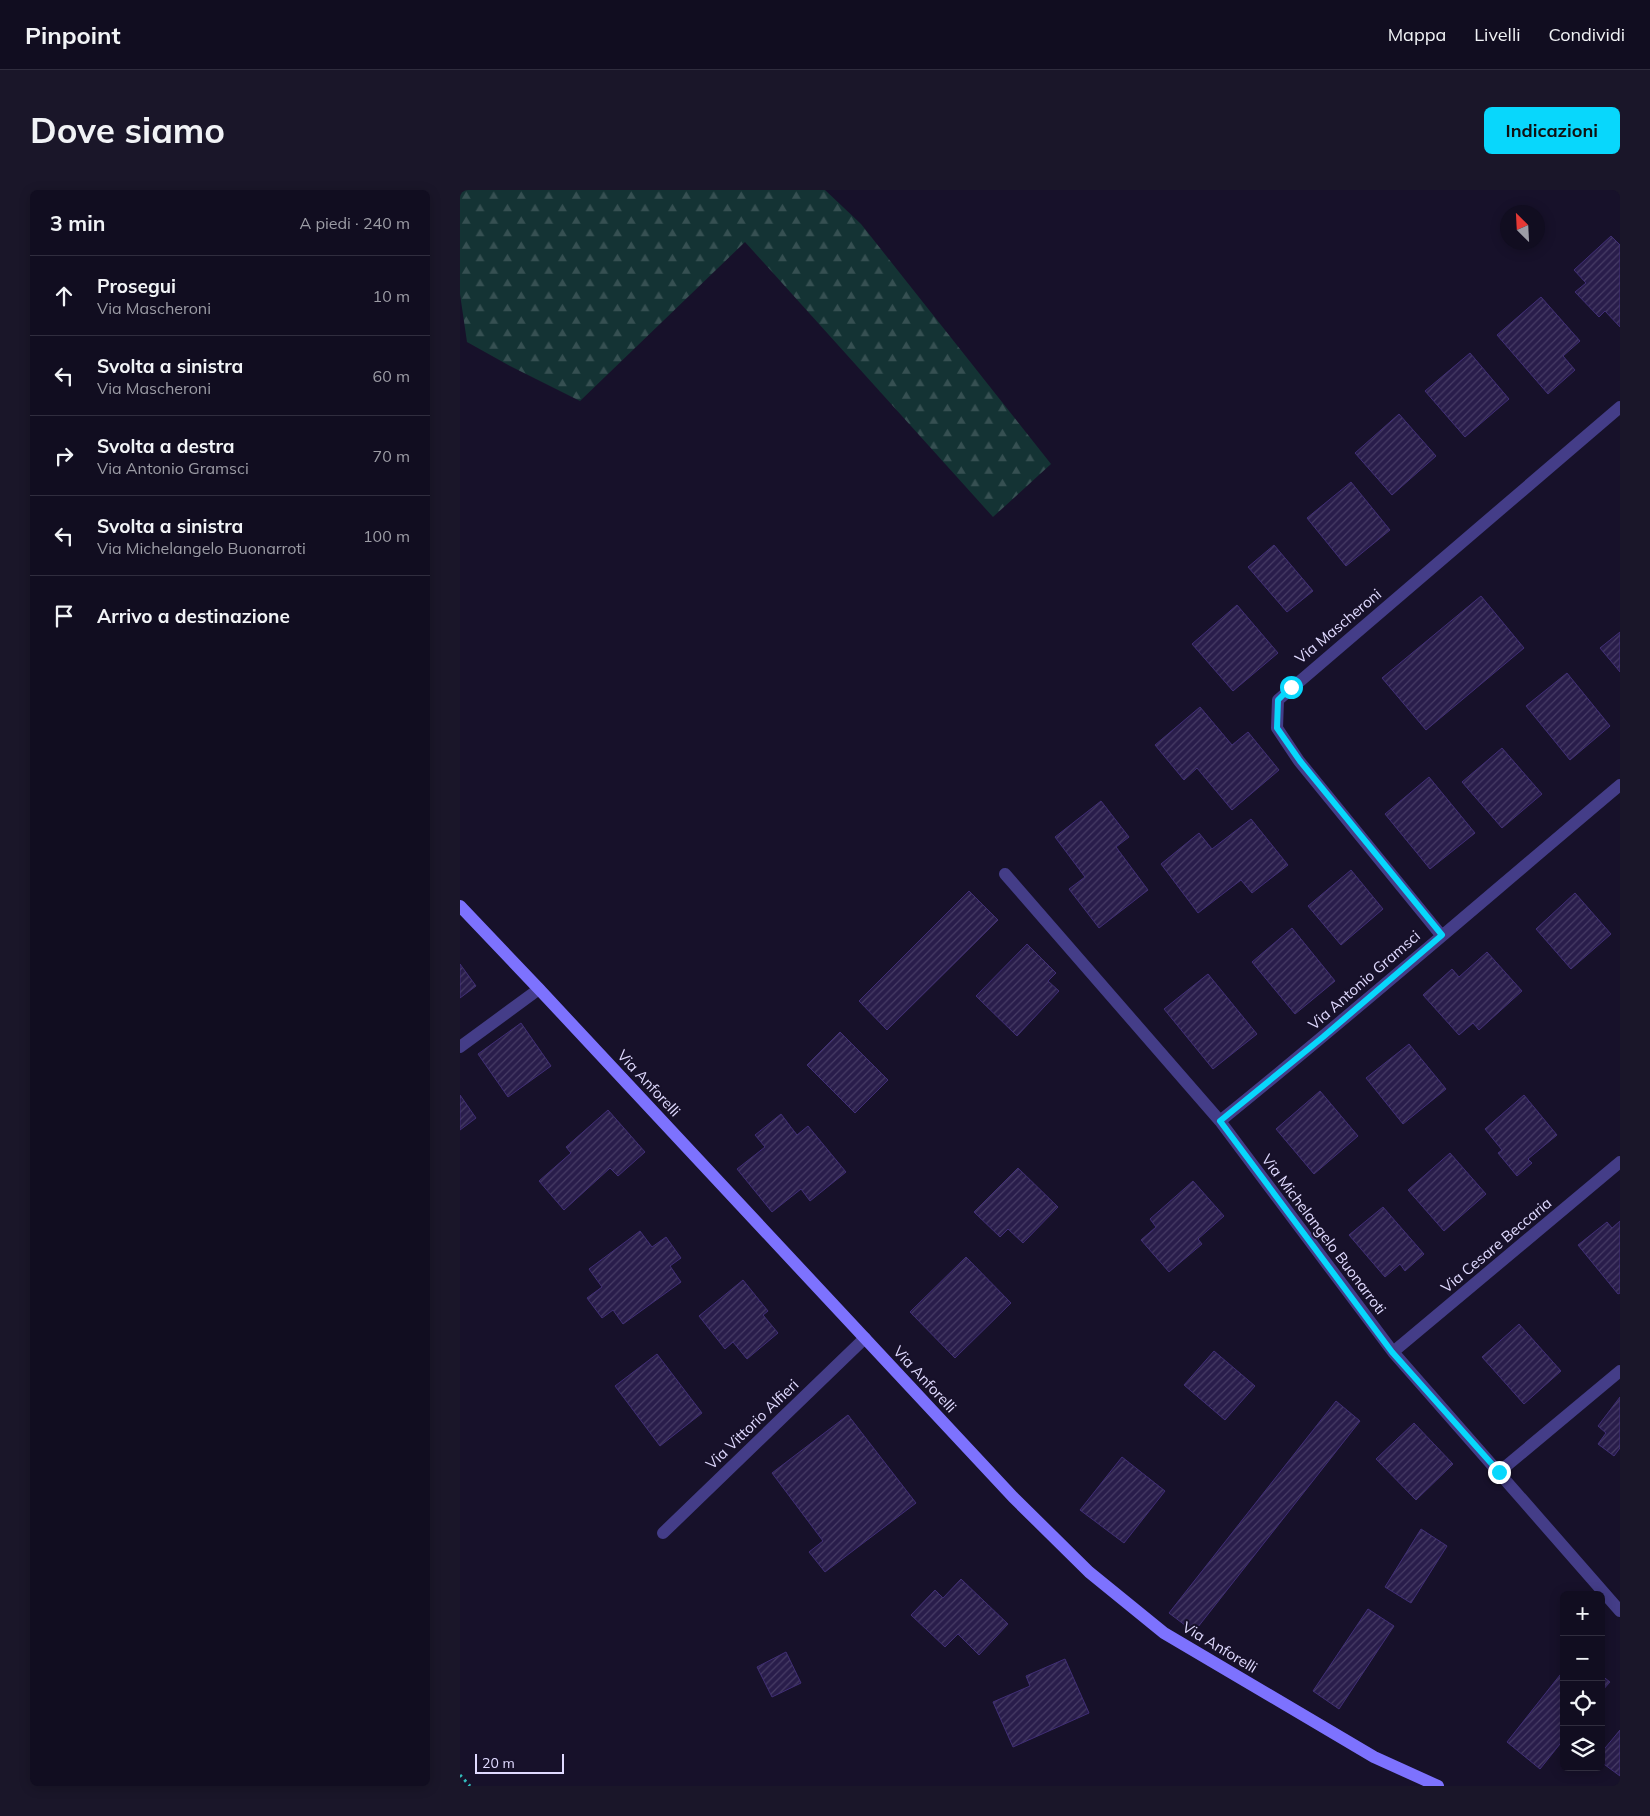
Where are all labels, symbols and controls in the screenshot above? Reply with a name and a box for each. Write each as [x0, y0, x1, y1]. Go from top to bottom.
text: Pinpoint [25, 20, 121, 50]
text: Mappa [1388, 23, 1446, 46]
text: Livelli [1474, 23, 1520, 46]
text: Condividi [1548, 23, 1625, 46]
button: Indicazioni [1484, 107, 1620, 154]
text: Dove siamo [30, 108, 225, 152]
north arrow [1500, 205, 1545, 250]
text: 3 min [50, 210, 105, 236]
text: A piedi · 240 m [299, 213, 410, 233]
text: Prosegui [97, 274, 176, 298]
icon: ahead [50, 282, 78, 310]
text: 10 m [373, 286, 410, 306]
text: Via Mascheroni [97, 298, 211, 318]
text: Svolta a sinistra [97, 354, 243, 378]
icon: left [50, 362, 78, 390]
text: 60 m [373, 366, 410, 386]
text: Via Mascheroni [97, 378, 211, 398]
text: Svolta a destra [97, 434, 235, 458]
icon: right [50, 442, 78, 470]
text: 70 m [373, 446, 410, 466]
text: Via Antonio Gramsci [97, 458, 249, 478]
text: Svolta a sinistra [97, 514, 243, 538]
icon: left [50, 522, 78, 550]
text: 100 m [363, 526, 410, 546]
text: Via Michelangelo Buonarroti [97, 538, 306, 558]
street label: Via Mascheroni [1291, 584, 1385, 668]
icon: arrive [50, 602, 78, 630]
text: Arrivo a destinazione [97, 604, 290, 628]
route start [1280, 676, 1303, 699]
street label: Via Antonio Gramsci [1304, 926, 1424, 1034]
street label: Via Anforelli [613, 1046, 685, 1120]
street label: Via Michelangelo Buonarroti [1258, 1150, 1390, 1318]
street label: Via Cesare Beccaria [1437, 1193, 1555, 1297]
street label: Via Anforelli [889, 1342, 961, 1416]
street label: Via Vittorio Alfieri [702, 1375, 802, 1473]
route end [1488, 1461, 1511, 1484]
map controls [1560, 1591, 1605, 1771]
button: + [1560, 1591, 1605, 1636]
street label: Via Anforelli [1179, 1617, 1261, 1677]
button: − [1560, 1636, 1605, 1681]
button: locate [1560, 1681, 1605, 1726]
button: layers [1560, 1726, 1605, 1771]
scale bar [475, 1751, 564, 1774]
text: 20 m [482, 1754, 515, 1772]

